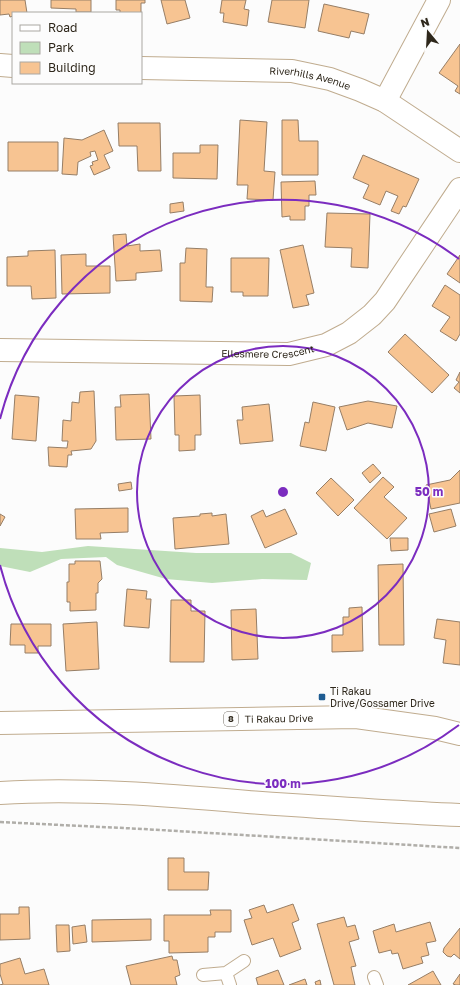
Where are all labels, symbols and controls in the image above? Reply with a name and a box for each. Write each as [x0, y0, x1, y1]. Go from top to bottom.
legend [12, 12, 142, 84]
north arrow [408, 12, 448, 52]
text: N [419, 15, 431, 29]
text: Road [48, 20, 77, 35]
text: Park [48, 40, 74, 55]
text: Building [48, 60, 96, 75]
street label: Riverhills Avenue [269, 65, 353, 92]
street label: Ellesmere Crescent [221, 342, 315, 360]
text: 50 m [415, 484, 443, 499]
centre of rings [276, 485, 290, 499]
place label: Ti Rakau Drive/Gossamer Drive [330, 685, 435, 709]
marker: Ti Rakau Drive/Gossamer Drive [317, 692, 327, 702]
road number: 8 [224, 712, 238, 726]
street label: Ti Rakau Drive [245, 712, 313, 725]
text: 100 m [265, 776, 301, 791]

